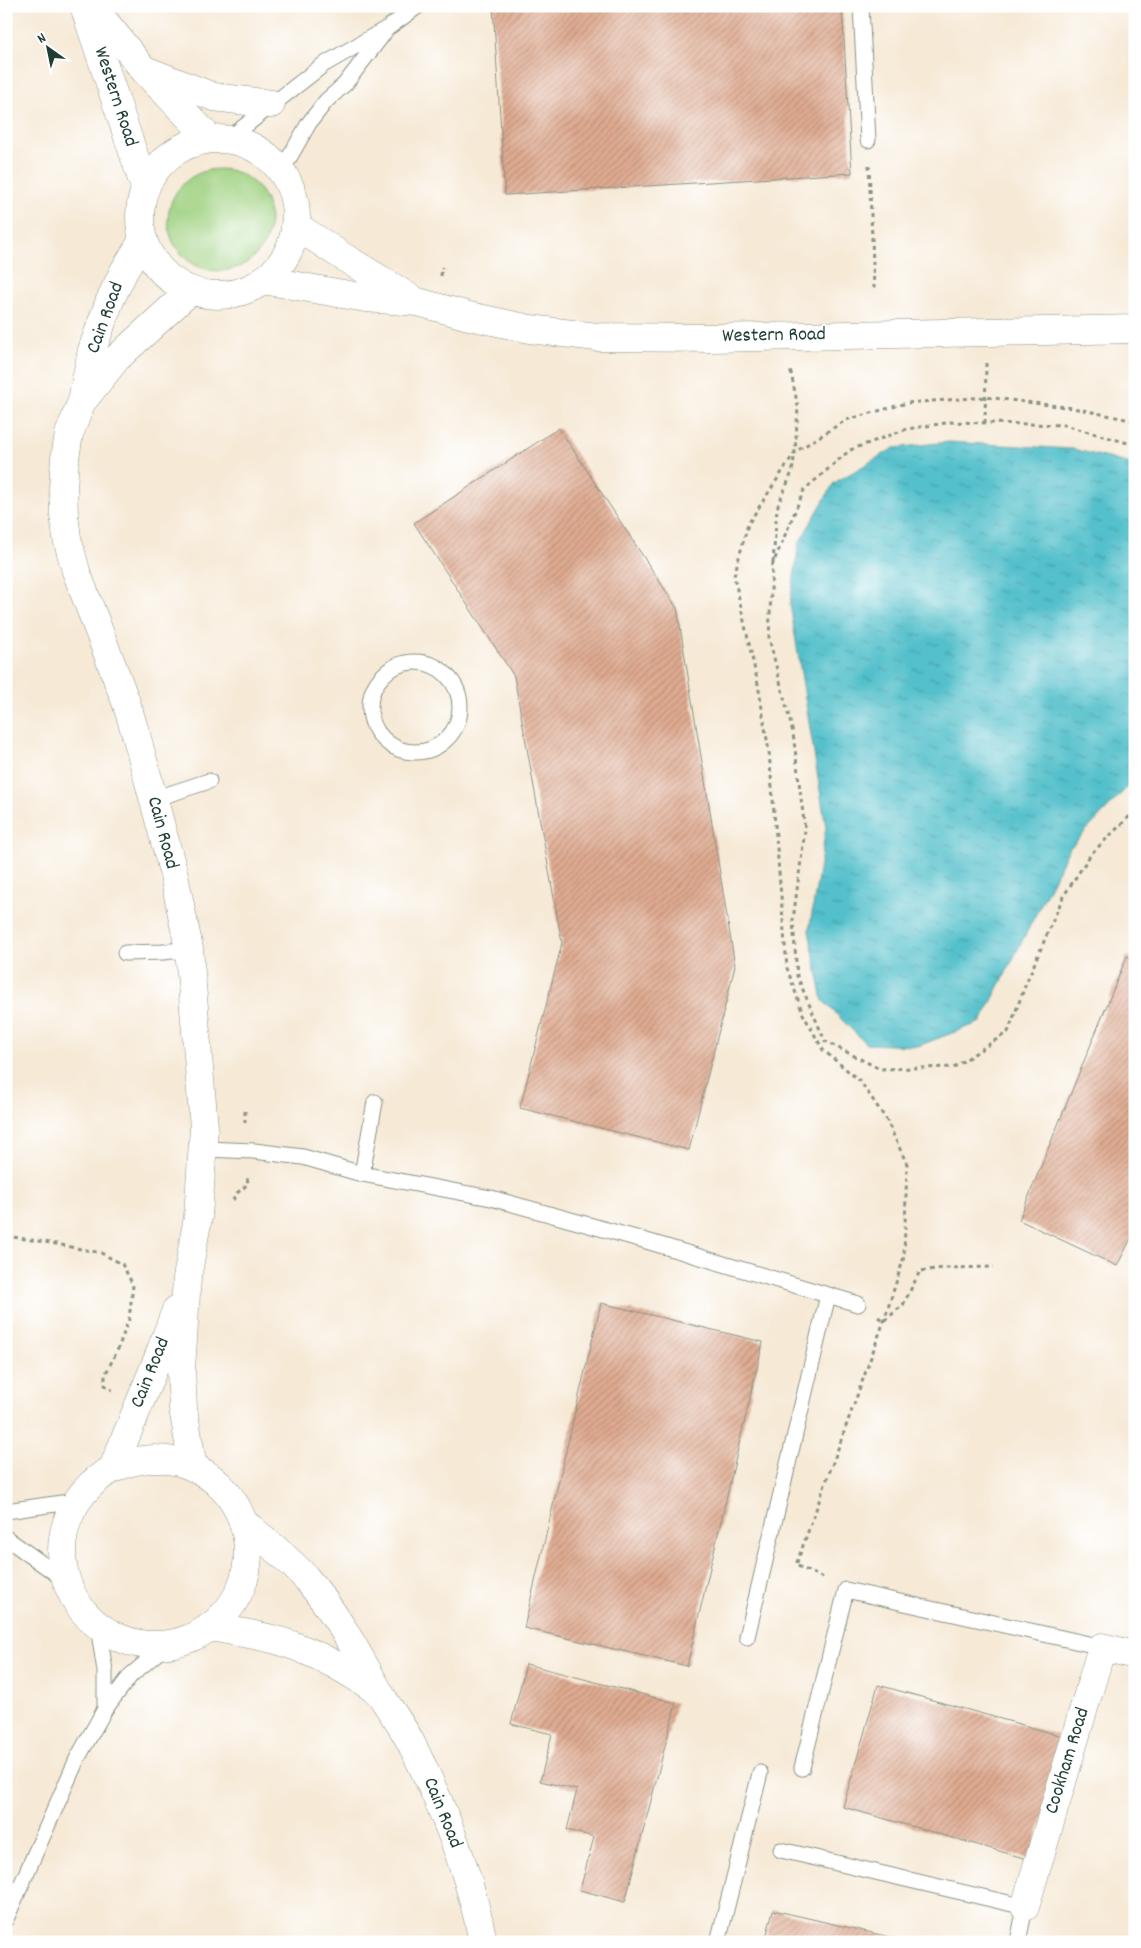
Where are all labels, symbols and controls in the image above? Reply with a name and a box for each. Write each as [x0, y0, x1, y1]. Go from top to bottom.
north arrow [22, 22, 72, 72]
text: N [34, 28, 50, 49]
street label: Western Road [86, 43, 144, 151]
street label: Cain Road [80, 278, 132, 358]
street label: Western Road [722, 321, 826, 351]
street label: Cain Road [139, 794, 185, 872]
street label: Cain Road [124, 1333, 178, 1413]
street label: Cookham Road [1039, 1704, 1097, 1818]
street label: Cain Road [415, 1773, 469, 1853]

